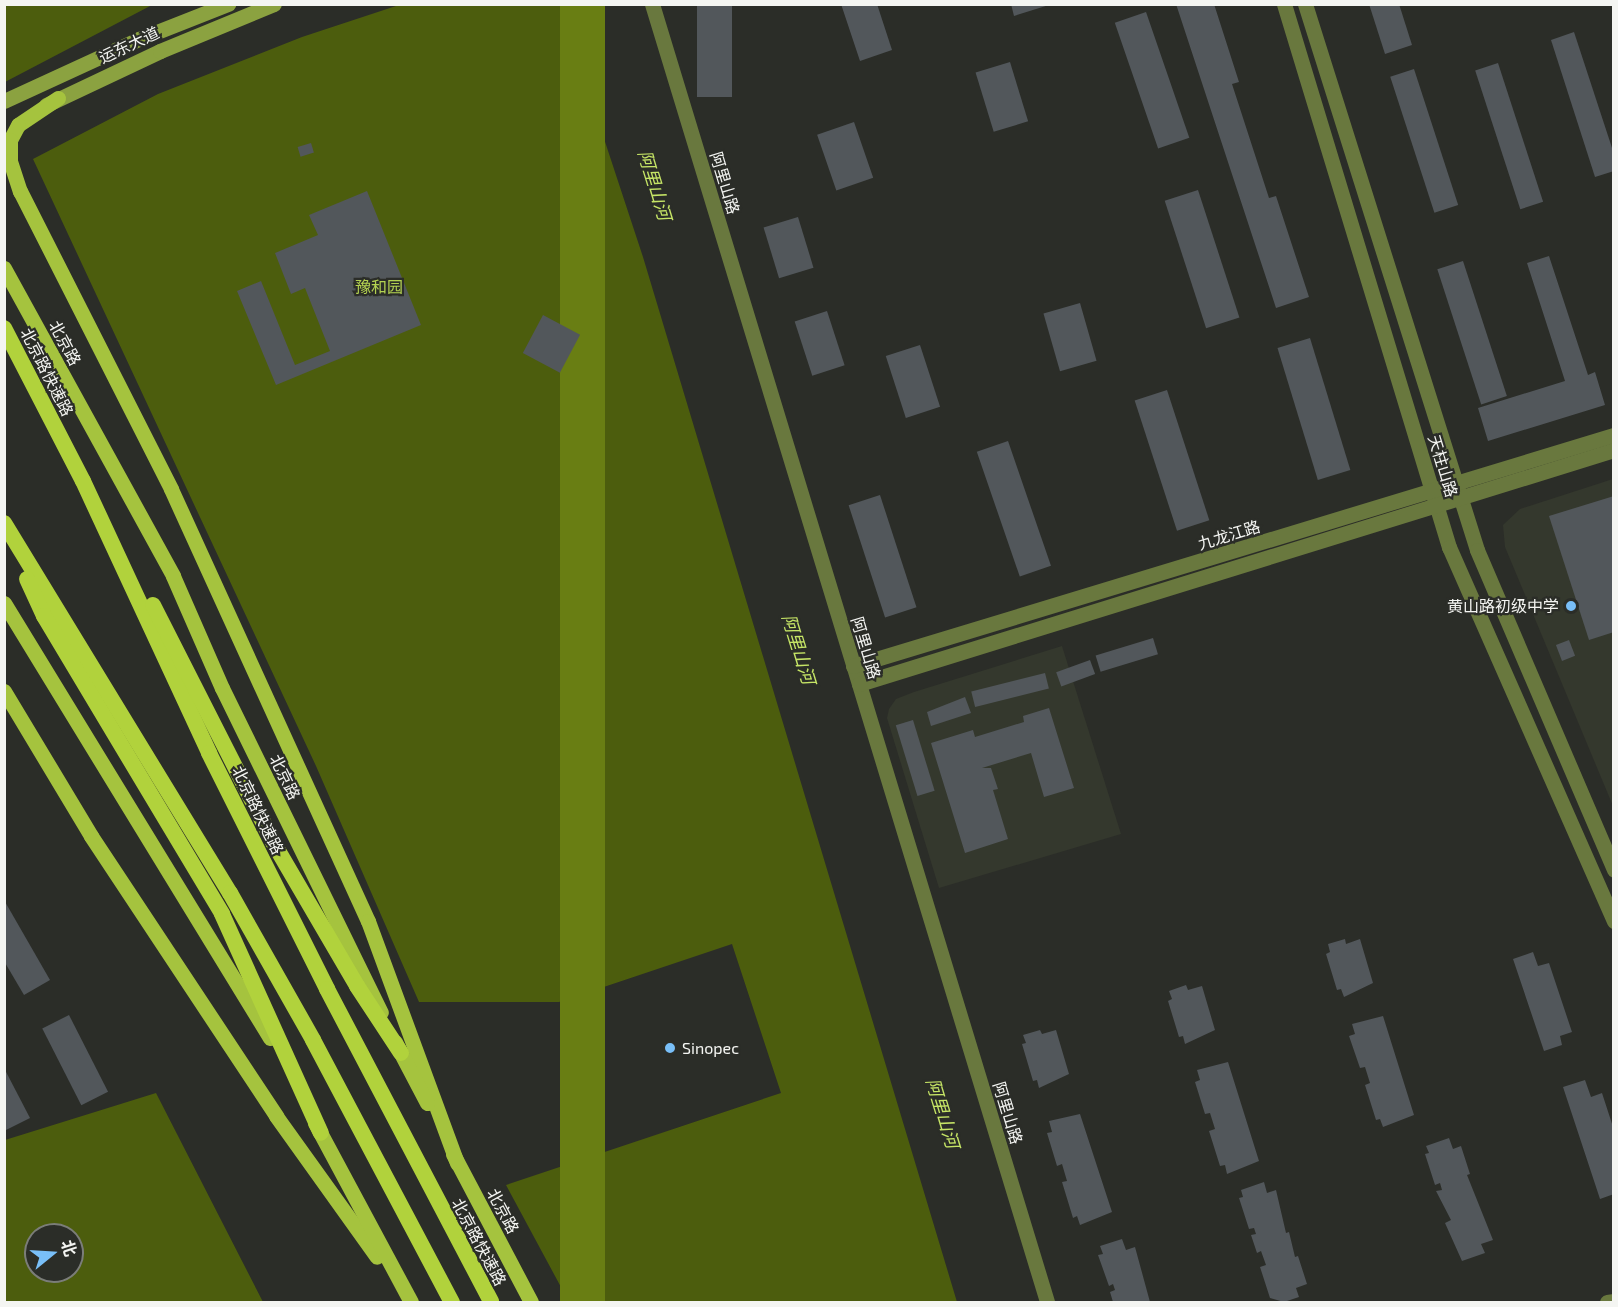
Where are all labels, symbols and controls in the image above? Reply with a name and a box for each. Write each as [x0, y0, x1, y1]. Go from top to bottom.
street label: 运东大道 [96, 23, 162, 67]
water label: 阿里山河 [634, 147, 676, 223]
street label: 阿里山路 [706, 150, 744, 216]
park label: 豫和园 [355, 277, 403, 297]
street label: 北京路 [45, 317, 85, 369]
street label: 北京路快速路 [17, 325, 77, 419]
street label: 天柱山路 [1424, 433, 1462, 499]
street label: 九龙江路 [1196, 516, 1262, 554]
place label: 黄山路初级中学 [1447, 596, 1559, 616]
marker: 黄山路初级中学 [1564, 599, 1578, 613]
water label: 阿里山河 [778, 611, 820, 687]
street label: 阿里山路 [847, 615, 885, 681]
street label: 北京路 [266, 751, 304, 803]
street label: 北京路快速路 [228, 763, 288, 857]
place label: Sinopec [682, 1038, 739, 1058]
marker: Sinopec [663, 1041, 677, 1055]
water label: 阿里山河 [922, 1075, 964, 1151]
street label: 阿里山路 [989, 1080, 1027, 1146]
street label: 北京路 [483, 1185, 523, 1237]
street label: 北京路快速路 [448, 1195, 510, 1289]
north arrow [24, 1223, 84, 1283]
text: 北 [58, 1237, 81, 1258]

